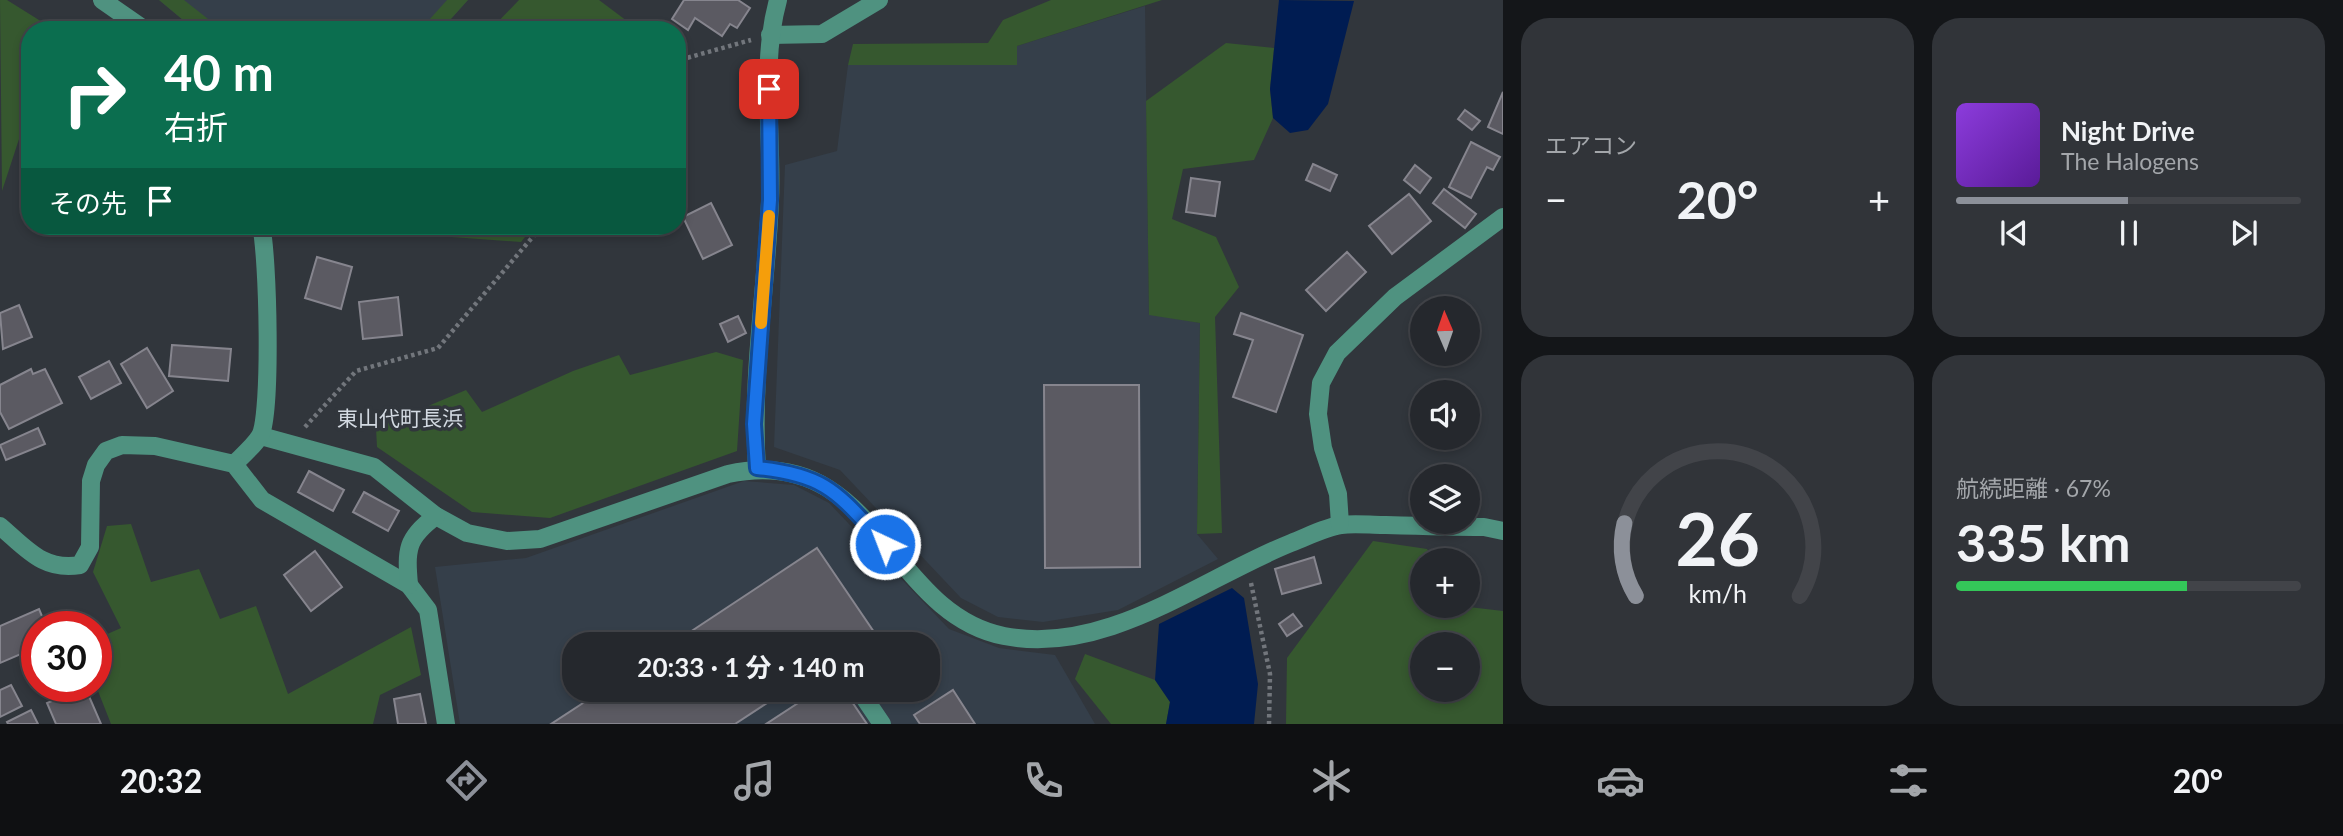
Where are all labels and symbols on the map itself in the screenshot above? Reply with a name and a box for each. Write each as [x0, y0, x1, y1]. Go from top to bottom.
pin [739, 59, 799, 119]
north arrow [1410, 296, 1480, 366]
district label: 東山代町長浜 [337, 405, 463, 430]
position arrow [848, 507, 922, 581]
speed limit sign: 30 [21, 611, 112, 702]

